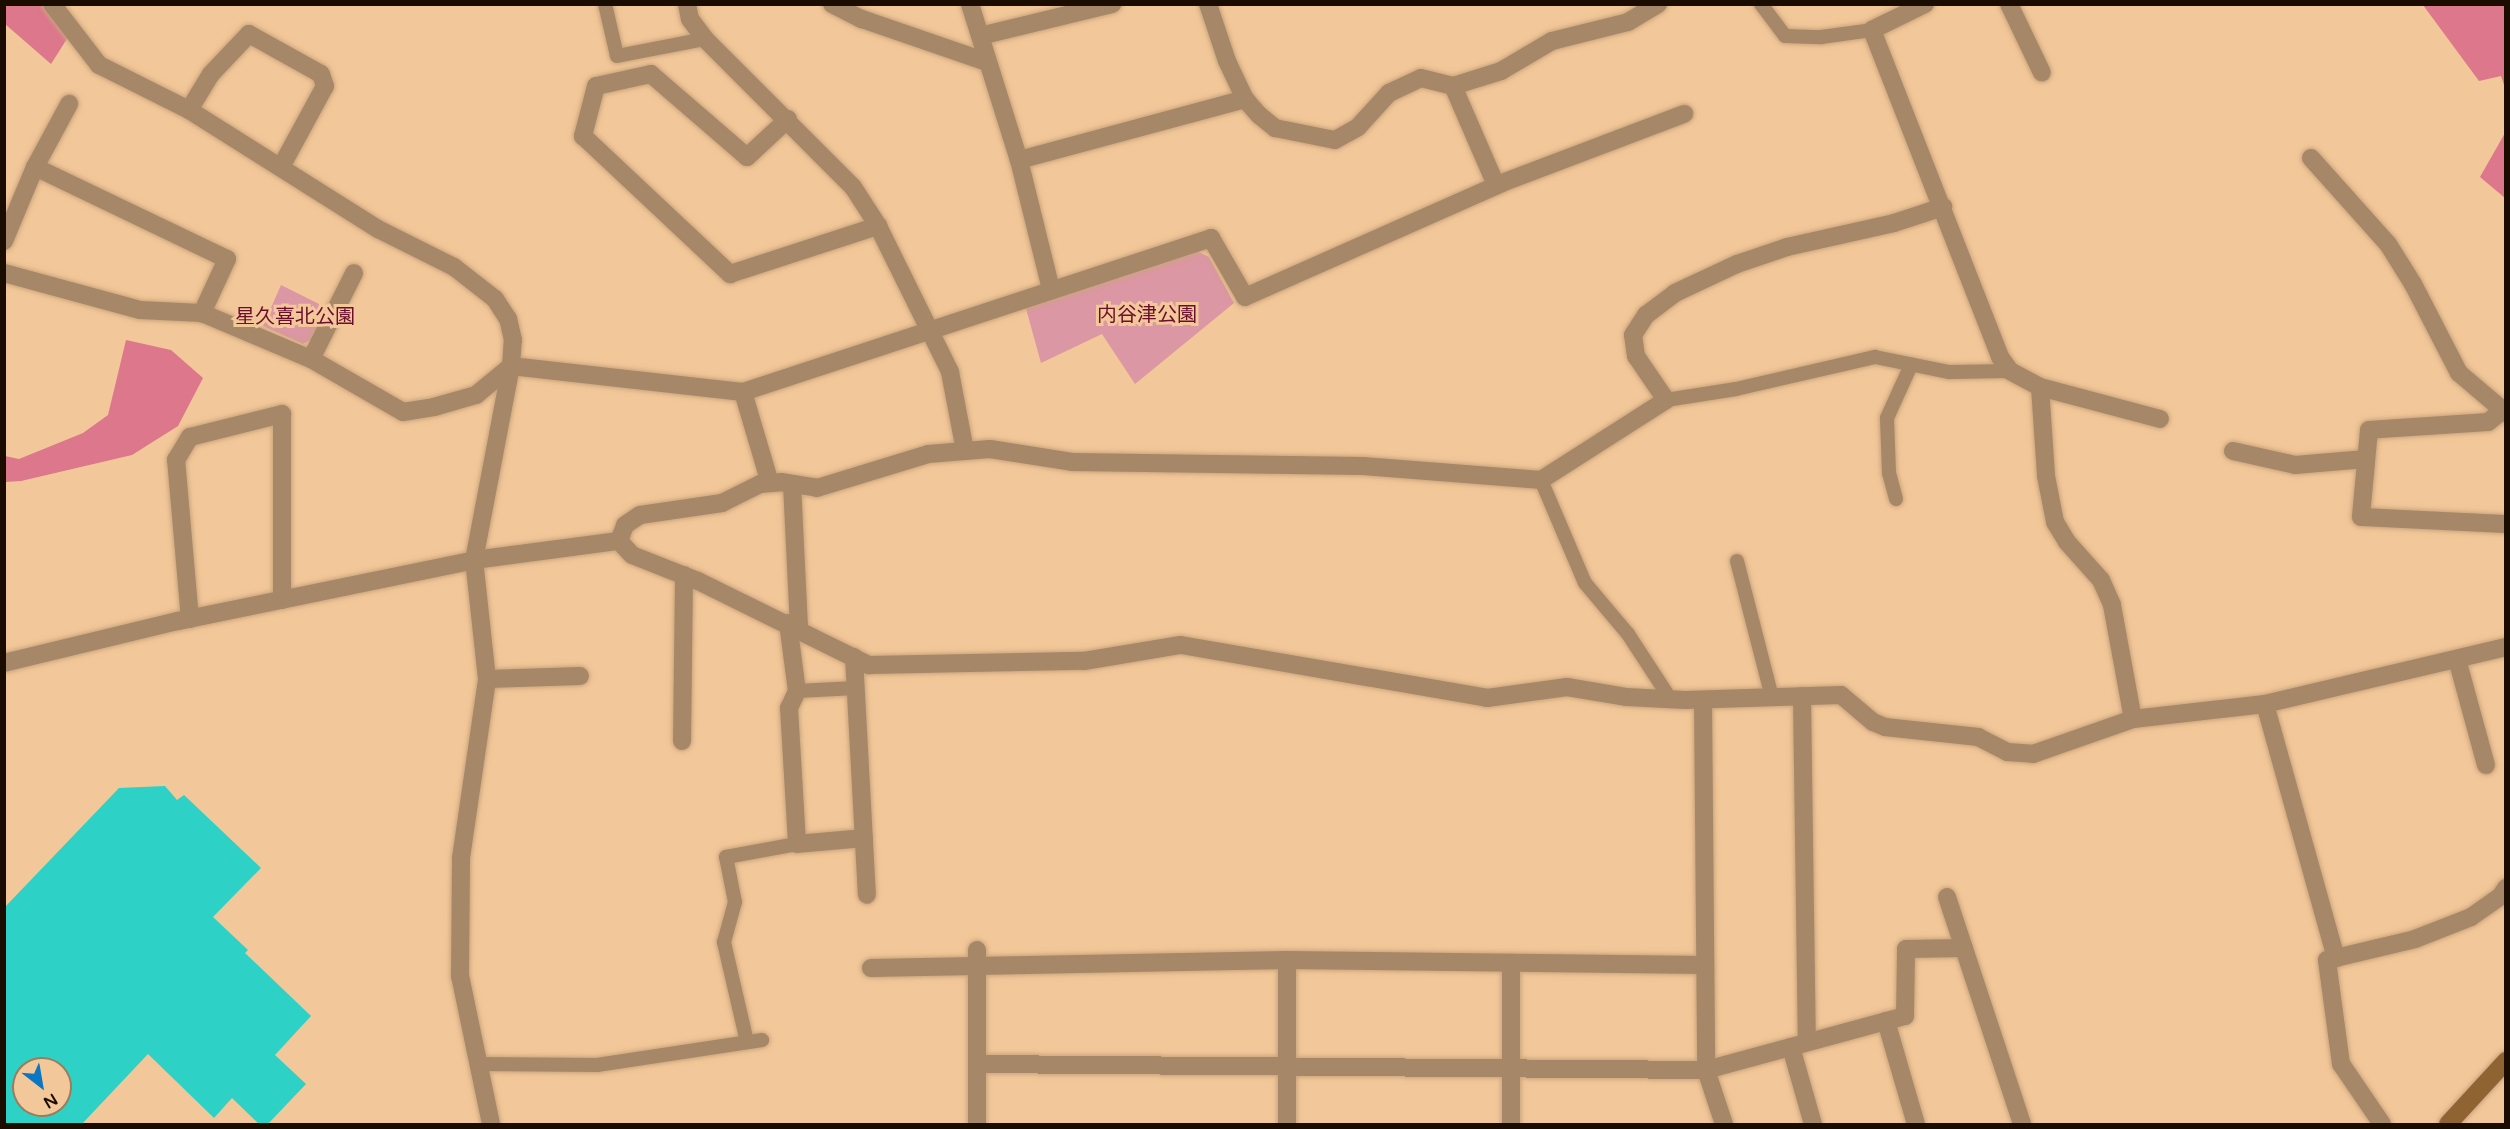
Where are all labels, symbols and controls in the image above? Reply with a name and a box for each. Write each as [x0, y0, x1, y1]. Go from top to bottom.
park label: 内谷津公園 [1097, 303, 1197, 327]
park label: 星久喜北公園 [235, 305, 355, 329]
north arrow [12, 1057, 72, 1117]
text: N [40, 1089, 61, 1113]

